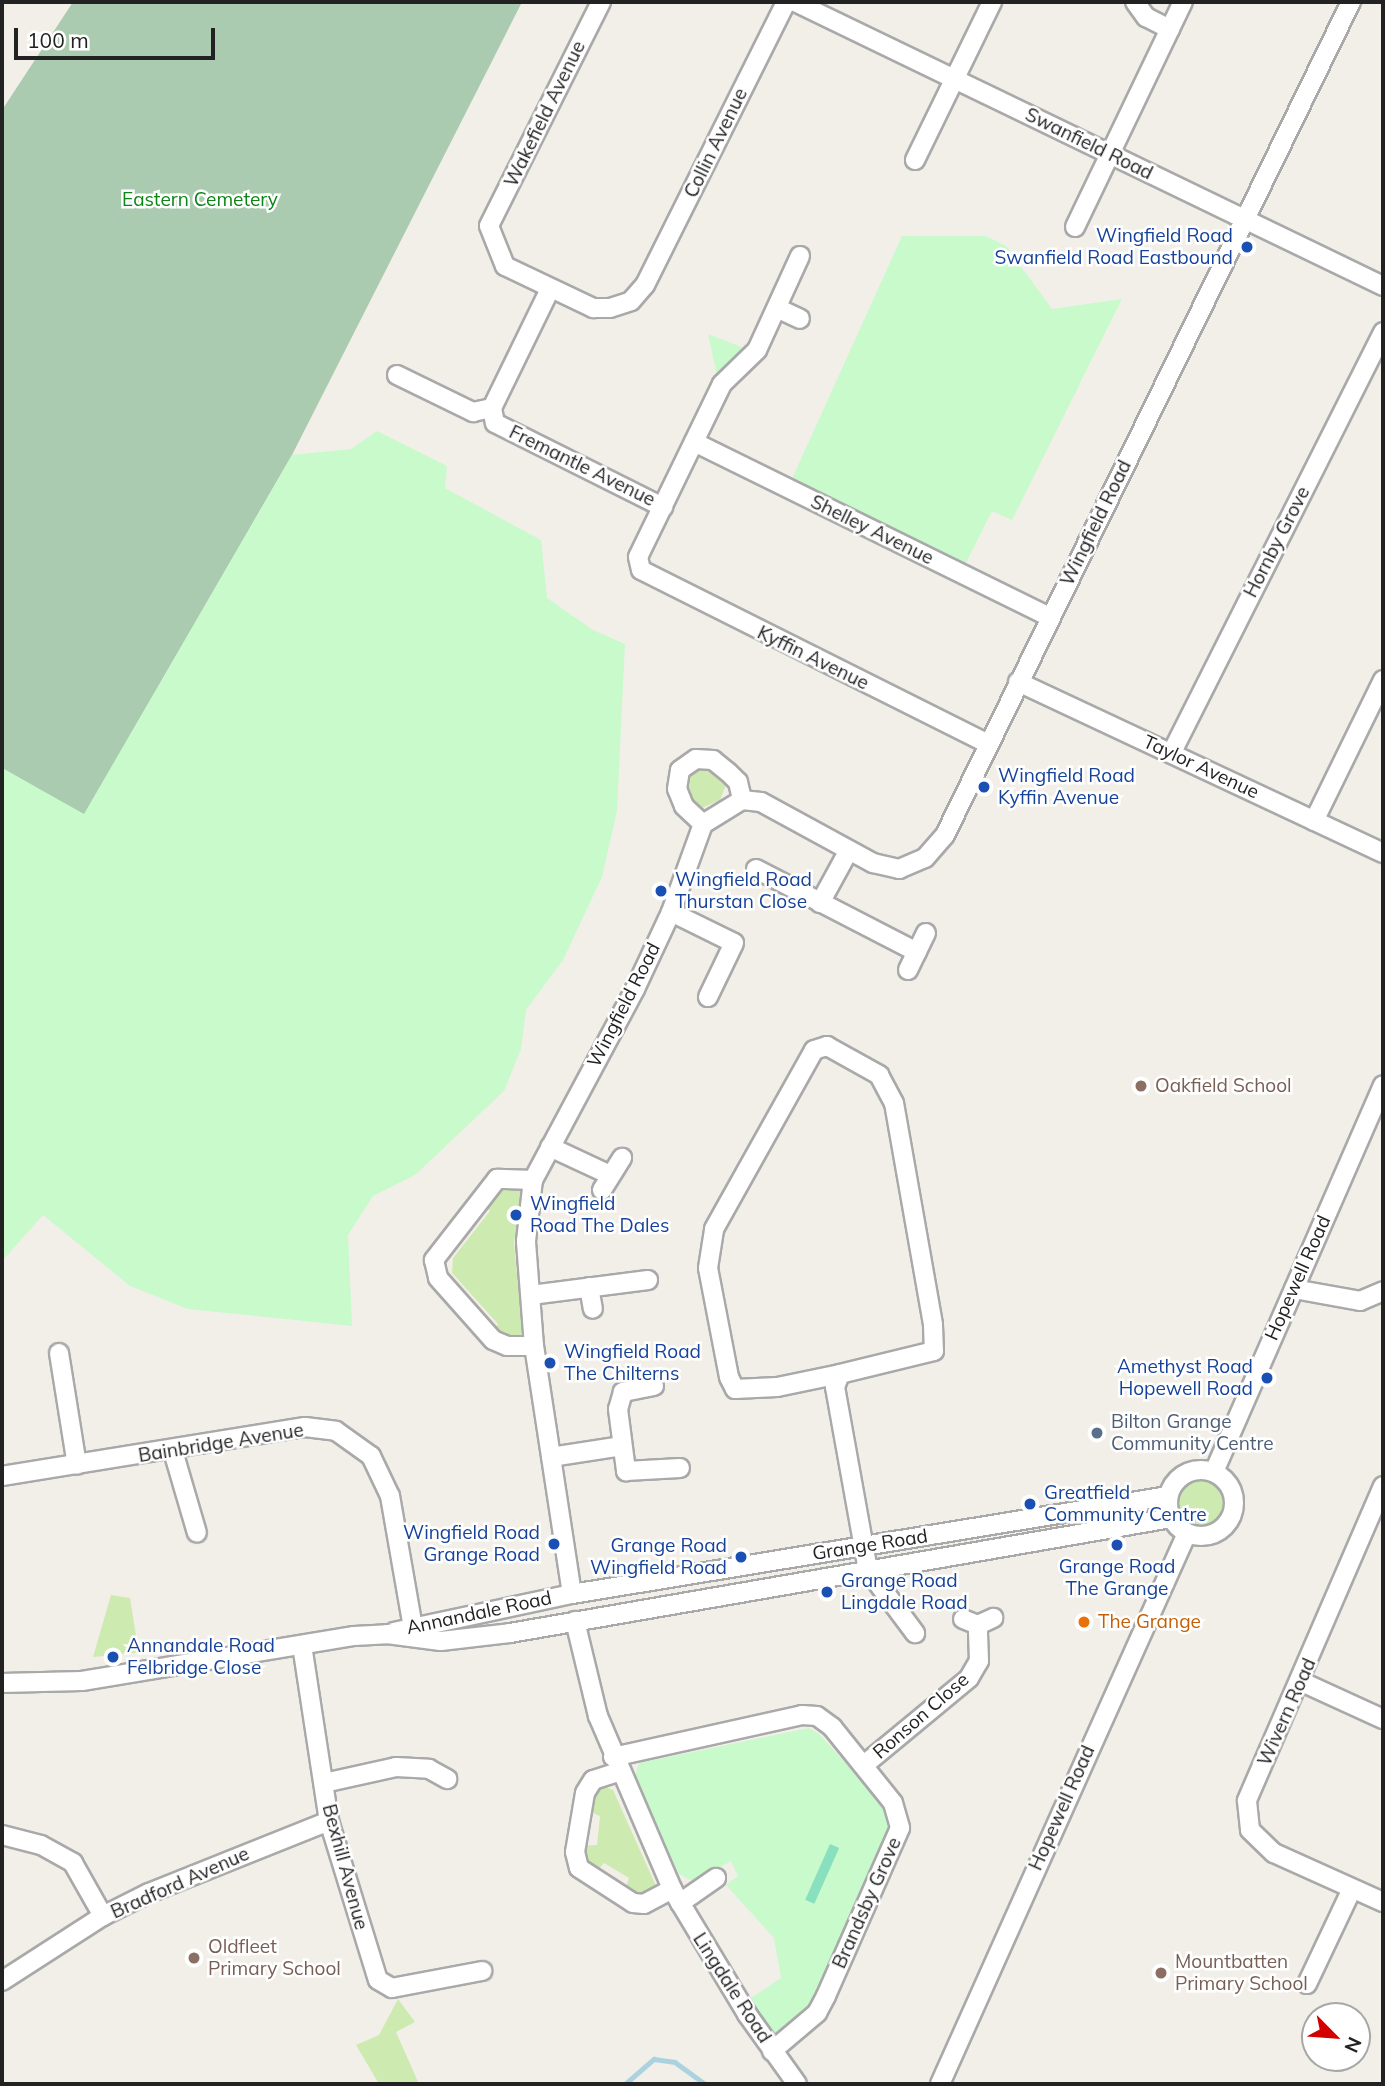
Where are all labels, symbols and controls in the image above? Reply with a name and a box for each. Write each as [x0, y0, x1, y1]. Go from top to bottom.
scale bar [18, 14, 219, 58]
text: 100 m [27, 27, 89, 53]
street label: Wakefield Avenue [500, 37, 590, 191]
street label: Collin Avenue [680, 85, 752, 201]
street label: Swanfield Road [1021, 103, 1157, 185]
park label: Eastern Cemetery [122, 189, 278, 211]
place label: Wingfield Road Swanfield Road Eastbound [995, 225, 1233, 269]
marker: Wingfield Road Swanfield Road Eastbound [1239, 239, 1255, 255]
street label: Fremantle Avenue [505, 421, 659, 511]
street label: Wingfield Road [1056, 456, 1136, 590]
street label: Hornby Grove [1239, 483, 1315, 601]
street label: Shelley Avenue [807, 490, 937, 570]
street label: Kyffin Avenue [754, 621, 872, 695]
street label: Taylor Avenue [1140, 730, 1262, 804]
place label: Wingfield Road Kyffin Avenue [998, 765, 1135, 809]
marker: Wingfield Road Kyffin Avenue [976, 779, 992, 795]
place label: Wingfield Road Thurstan Close [675, 869, 812, 913]
marker: Wingfield Road Thurstan Close [653, 883, 669, 899]
street label: Wingfield Road [583, 939, 665, 1071]
place label: Oakfield School [1155, 1075, 1292, 1097]
marker: Oakfield School [1133, 1078, 1149, 1094]
place label: Wingfield Road The Dales [530, 1193, 669, 1237]
marker: Wingfield Road The Dales [508, 1207, 524, 1223]
street label: Hopewell Road [1260, 1212, 1336, 1344]
place label: Wingfield Road The Chilterns [564, 1341, 701, 1385]
marker: Wingfield Road The Chilterns [542, 1355, 558, 1371]
place label: Amethyst Road Hopewell Road [1117, 1356, 1253, 1400]
marker: Amethyst Road Hopewell Road [1259, 1370, 1275, 1386]
place label: Bilton Grange Community Centre [1111, 1411, 1274, 1455]
street label: Bainbridge Avenue [137, 1419, 305, 1467]
marker: Bilton Grange Community Centre [1089, 1425, 1105, 1441]
place label: Greatfield Community Centre [1044, 1482, 1207, 1526]
marker: Greatfield Community Centre [1022, 1496, 1038, 1512]
place label: Wingfield Road Grange Road [403, 1522, 540, 1566]
street label: Grange Road [811, 1525, 929, 1565]
place label: Grange Road Wingfield Road [590, 1535, 727, 1579]
marker: Wingfield Road Grange Road [546, 1536, 562, 1552]
marker: Grange Road The Grange [1109, 1537, 1125, 1553]
marker: Grange Road Wingfield Road [733, 1549, 749, 1565]
place label: Grange Road The Grange [1059, 1556, 1175, 1600]
place label: Grange Road Lingdale Road [841, 1570, 968, 1614]
marker: Grange Road Lingdale Road [819, 1584, 835, 1600]
street label: Annandale Road [404, 1586, 554, 1640]
place label: The Grange [1098, 1611, 1201, 1633]
marker: The Grange [1076, 1614, 1092, 1630]
place label: Annandale Road Felbridge Close [127, 1635, 275, 1679]
marker: Annandale Road Felbridge Close [105, 1649, 121, 1665]
street label: Wivern Road [1253, 1655, 1321, 1769]
street label: Ronson Close [868, 1668, 974, 1764]
street label: Hopewell Road [1024, 1742, 1100, 1874]
street label: Bexhill Avenue [317, 1802, 373, 1932]
street label: Brandsby Grove [828, 1834, 906, 1972]
street label: Bradford Avenue [107, 1842, 253, 1924]
street label: Lingdale Road [688, 1929, 776, 2047]
place label: Oldfleet Primary School [208, 1936, 341, 1980]
marker: Oldfleet Primary School [186, 1950, 202, 1966]
place label: Mountbatten Primary School [1175, 1951, 1308, 1995]
marker: Mountbatten Primary School [1153, 1965, 1169, 1981]
north arrow [1301, 2002, 1371, 2072]
text: N [1339, 2033, 1367, 2057]

